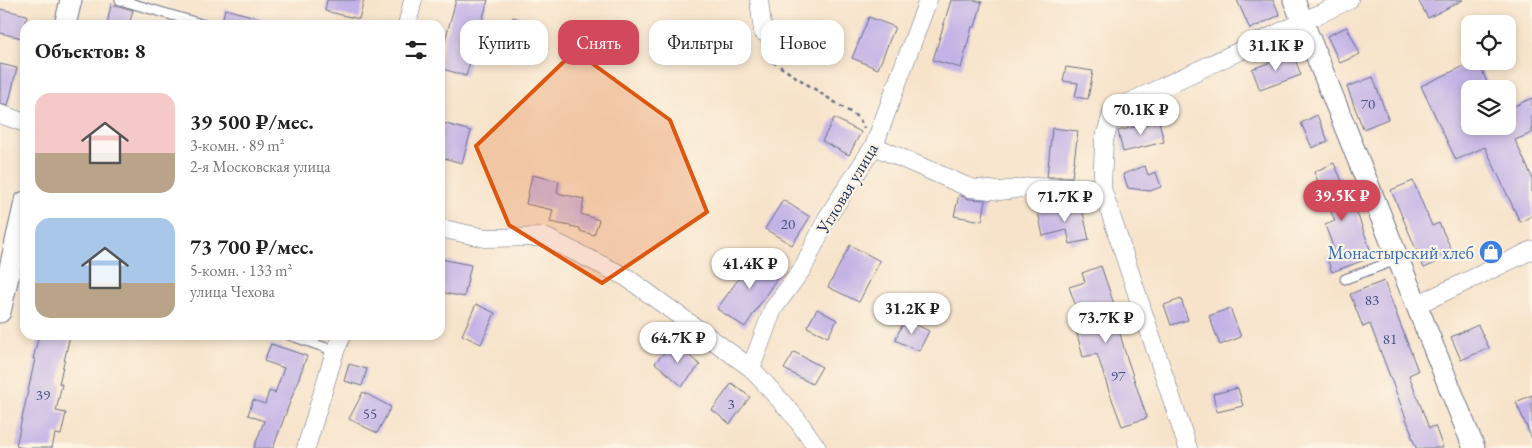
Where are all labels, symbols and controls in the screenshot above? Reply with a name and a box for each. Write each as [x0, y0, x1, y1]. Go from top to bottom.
map controls [1461, 15, 1516, 135]
button: locate [1461, 15, 1516, 70]
chip: Купить [460, 20, 548, 65]
chip: Снять [558, 20, 639, 65]
chip: Фильтры [649, 20, 751, 65]
chip: Новое [761, 20, 844, 65]
pin: 31.1K ₽ [1230, 30, 1322, 72]
text: 31.1K ₽ [1248, 35, 1304, 56]
icon: filters [402, 36, 430, 64]
text: Объектов: 8 [35, 37, 146, 64]
button: layers [1461, 80, 1516, 135]
pin: 70.1K ₽ [1095, 94, 1187, 136]
house number: 70 [1361, 94, 1375, 113]
text: 70.1K ₽ [1113, 99, 1169, 120]
text: 39 500 ₽/мес. [190, 108, 314, 135]
icon: home [75, 113, 135, 173]
text: 3-комн. · 89 m² [190, 135, 285, 156]
street label: Угловая улица [810, 138, 884, 238]
text: 2-я Московская улица [190, 156, 331, 177]
pin: 71.7K ₽ [1019, 180, 1111, 223]
pin: 39.5K ₽ [1296, 180, 1388, 222]
text: 39.5K ₽ [1314, 185, 1370, 206]
text: 71.7K ₽ [1037, 186, 1093, 207]
house number: 20 [781, 214, 795, 233]
text: 73 700 ₽/мес. [190, 233, 314, 260]
icon: home [75, 238, 135, 298]
shop icon: Монастырский хлеб [1478, 239, 1504, 265]
place label: Монастырский хлеб [1327, 241, 1474, 264]
pin: 41.4K ₽ [704, 248, 796, 290]
text: 41.4K ₽ [722, 253, 778, 274]
text: 5-комн. · 133 m² [190, 260, 292, 281]
text: улица Чехова [190, 281, 275, 302]
house number: 83 [1365, 290, 1379, 309]
pin: 31.2K ₽ [866, 292, 958, 335]
text: 31.2K ₽ [884, 298, 940, 319]
pin: 73.7K ₽ [1060, 302, 1152, 344]
text: 73.7K ₽ [1078, 307, 1134, 328]
pin: 64.7K ₽ [632, 322, 724, 364]
text: 64.7K ₽ [650, 327, 706, 348]
house number: 81 [1383, 329, 1397, 348]
house number: 97 [1111, 366, 1126, 385]
house number: 39 [36, 385, 50, 404]
house number: 3 [727, 394, 735, 413]
house number: 55 [363, 404, 377, 423]

